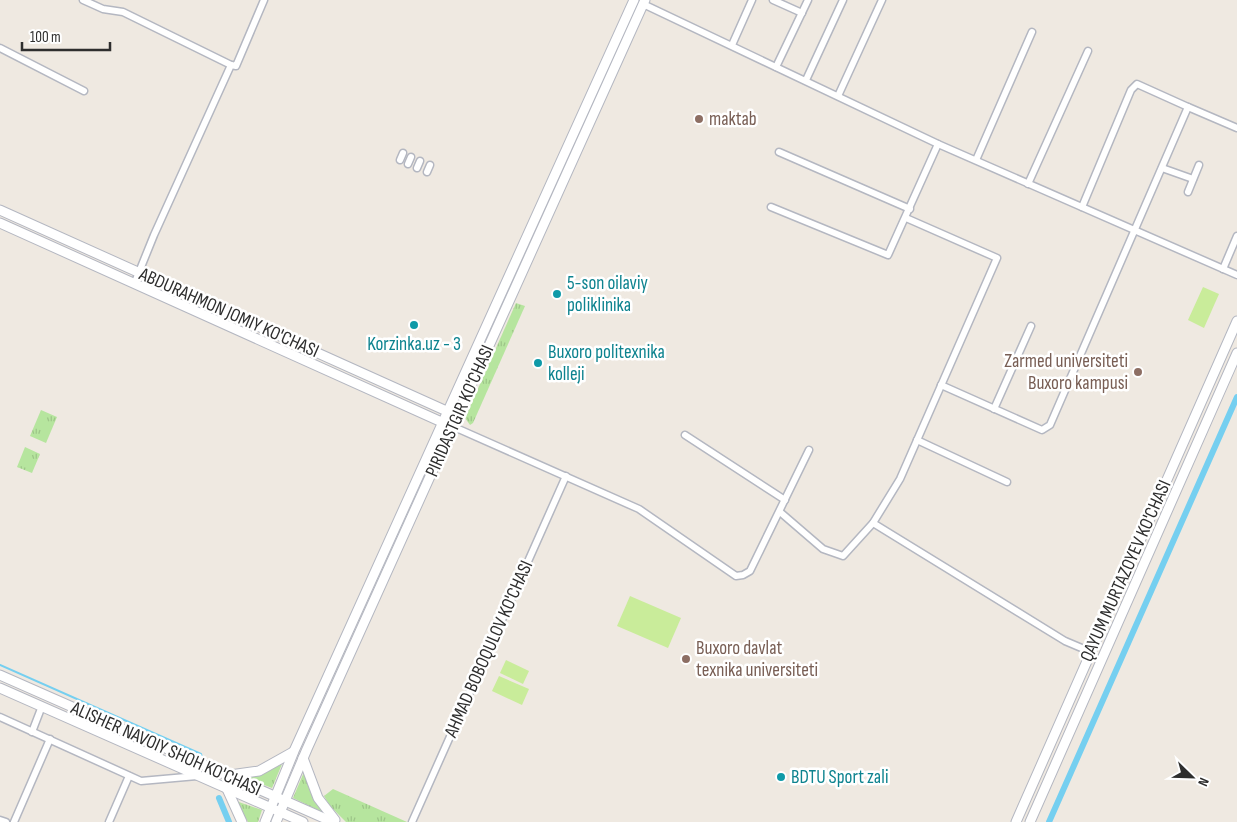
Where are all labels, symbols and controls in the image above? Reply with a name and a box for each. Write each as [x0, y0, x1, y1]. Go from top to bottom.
scale bar [22, 20, 110, 52]
text: 100 m [30, 28, 61, 47]
place label: maktab [709, 108, 757, 131]
marker: maktab [693, 113, 705, 125]
street label: ABDURAHMON JOMIY KO'CHASI [135, 263, 322, 363]
place label: 5-son oilaviy poliklinika [567, 272, 648, 317]
marker: 5-son oilaviy poliklinika [551, 288, 563, 300]
marker: Korzinka.uz - 3 [408, 319, 420, 331]
place label: Korzinka.uz - 3 [367, 333, 461, 356]
street label: PIRIDASTGIR KO'CHASI [421, 341, 499, 481]
place label: Buxoro politexnika kolleji [548, 341, 665, 386]
place label: Zarmed universiteti Buxoro kampusi [1004, 350, 1128, 395]
marker: Buxoro politexnika kolleji [532, 357, 544, 369]
marker: Zarmed universiteti Buxoro kampusi [1132, 366, 1144, 378]
street label: QAYUM MURTAZOYEV KO'CHASI [1076, 477, 1176, 665]
street label: AHMAD BOBOQULOV KO'CHASI [439, 557, 538, 742]
place label: Buxoro davlat texnika universiteti [696, 637, 818, 682]
marker: Buxoro davlat texnika universiteti [680, 653, 692, 665]
street label: ALISHER NAVOIY SHOH KO'CHASI [66, 696, 265, 801]
north arrow [1167, 752, 1217, 802]
place label: BDTU Sport zali [791, 766, 889, 789]
marker: BDTU Sport zali [775, 771, 787, 783]
text: N [1194, 775, 1213, 789]

